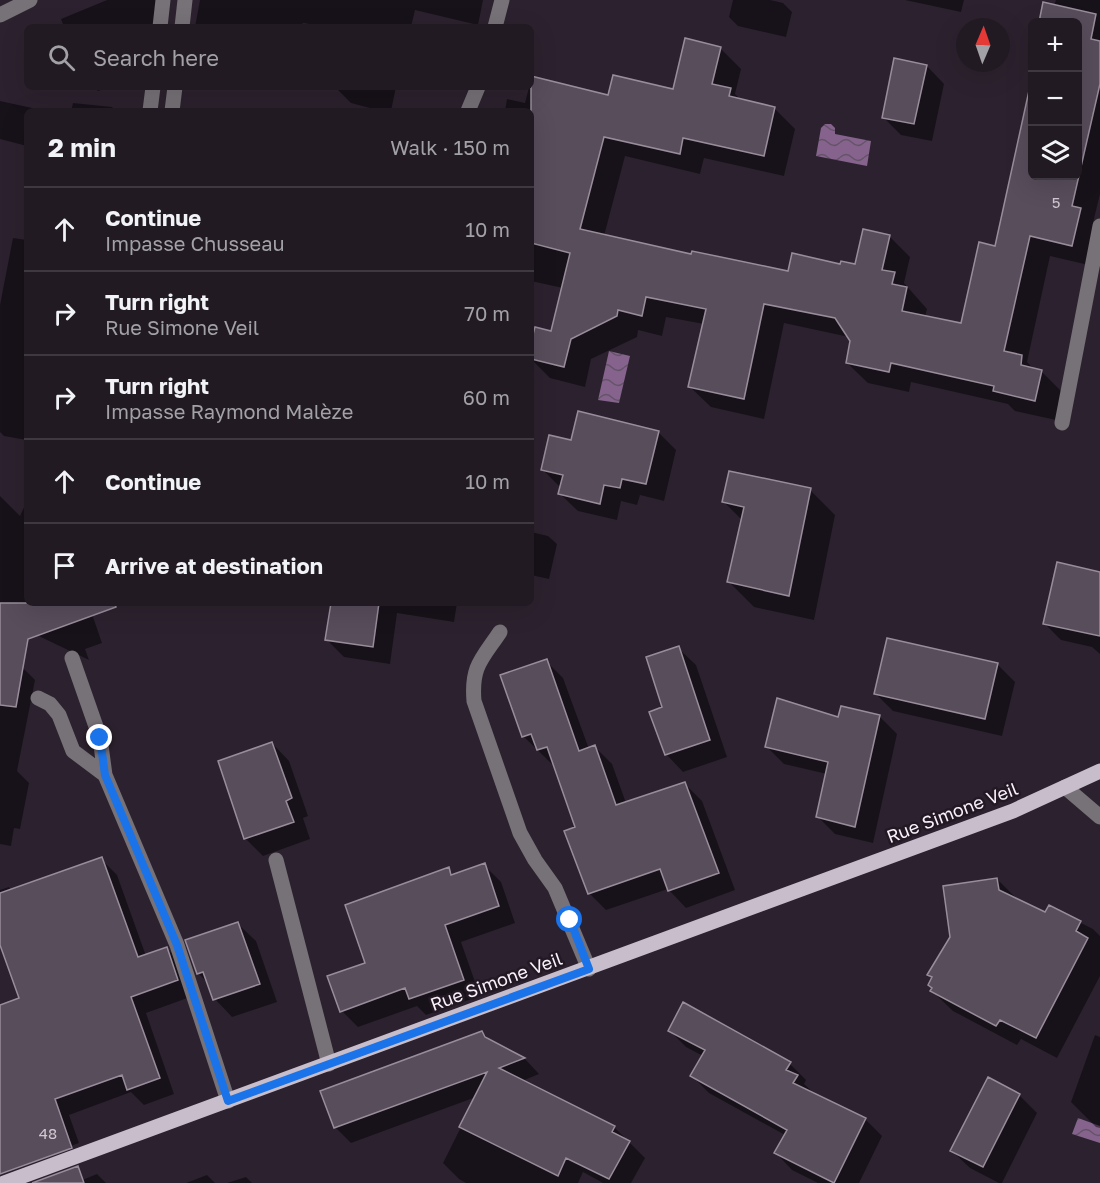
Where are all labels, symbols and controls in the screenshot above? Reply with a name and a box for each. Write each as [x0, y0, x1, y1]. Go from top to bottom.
north arrow [956, 18, 1010, 72]
map controls [1028, 18, 1082, 180]
button: + [1028, 18, 1082, 72]
search box [24, 24, 534, 90]
icon: search [45, 41, 78, 74]
text: Search here [93, 44, 219, 71]
button: − [1028, 72, 1082, 126]
button: layers [1028, 126, 1082, 180]
text: 2 min [48, 132, 116, 163]
text: Walk · 150 m [390, 135, 510, 159]
house number: 5 [1052, 193, 1060, 211]
text: Continue [105, 204, 201, 231]
icon: ahead [48, 213, 81, 246]
text: 10 m [465, 217, 510, 241]
text: Impasse Chusseau [105, 231, 285, 255]
text: Turn right [105, 288, 209, 315]
icon: right [48, 297, 81, 330]
text: 70 m [464, 301, 510, 325]
text: Rue Simone Veil [105, 315, 259, 339]
text: Turn right [105, 372, 209, 399]
icon: right [48, 381, 81, 414]
text: 60 m [463, 385, 510, 409]
text: Impasse Raymond Malèze [105, 399, 353, 423]
icon: ahead [48, 465, 81, 498]
text: Continue [105, 468, 201, 495]
text: 10 m [465, 469, 510, 493]
icon: arrive [48, 549, 81, 582]
text: Arrive at destination [105, 552, 323, 579]
route end [86, 724, 112, 750]
street label: Rue Simone Veil [883, 777, 1021, 847]
route start [556, 906, 582, 932]
street label: Rue Simone Veil [427, 947, 565, 1015]
house number: 48 [39, 1124, 57, 1142]

